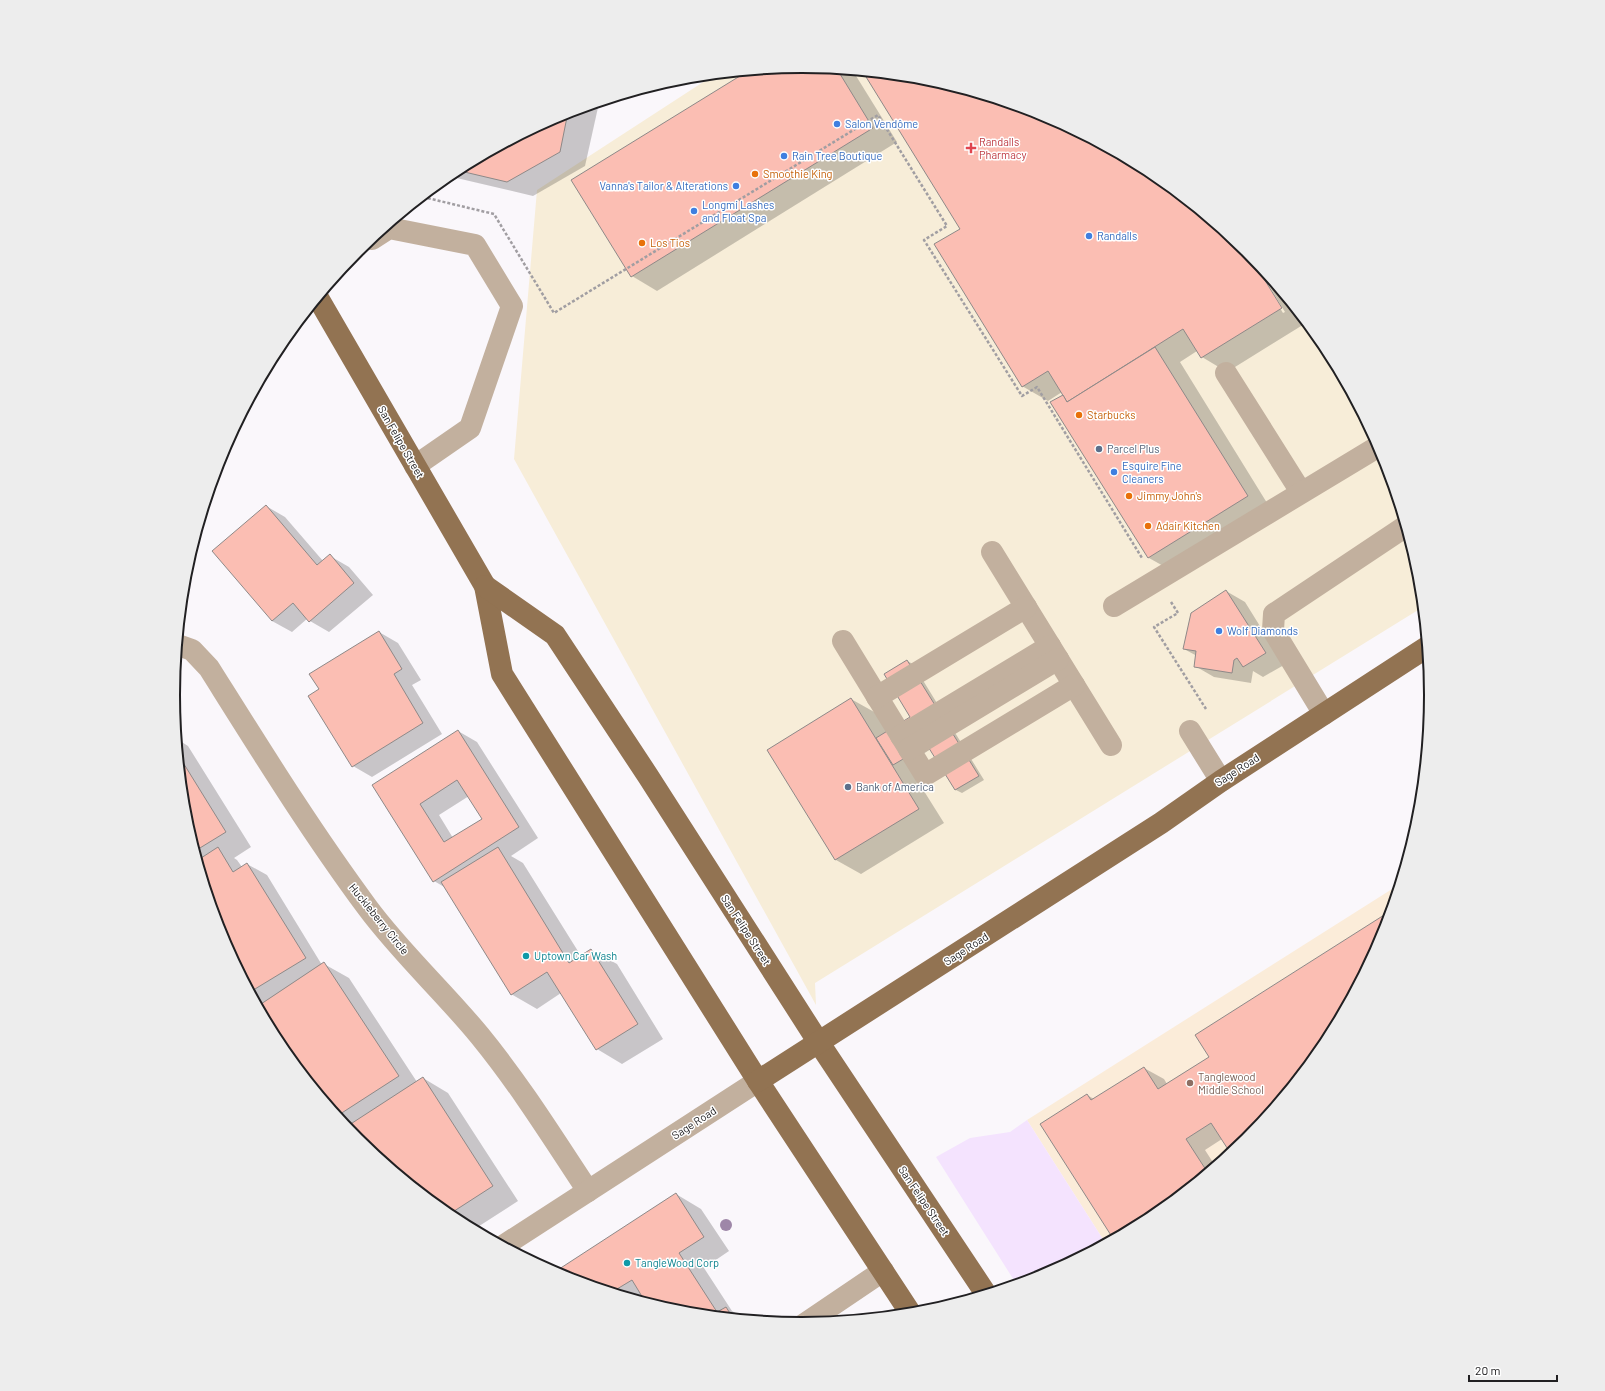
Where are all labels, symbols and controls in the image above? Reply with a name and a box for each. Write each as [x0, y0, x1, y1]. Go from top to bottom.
place label: Salon Vendôme [845, 117, 918, 130]
marker: Salon Vendôme [832, 119, 842, 129]
place label: Randalls Pharmacy [979, 135, 1027, 161]
marker: Randalls Pharmacy [966, 143, 976, 153]
place label: Rain Tree Boutique [792, 149, 882, 162]
marker: Rain Tree Boutique [779, 151, 789, 161]
place label: Smoothie King [763, 167, 833, 180]
marker: Smoothie King [750, 169, 760, 179]
place label: Vanna's Tailor & Alterations [599, 179, 728, 192]
marker: Vanna's Tailor & Alterations [731, 181, 741, 191]
place label: Longmi Lashes and Float Spa [702, 198, 774, 224]
marker: Longmi Lashes and Float Spa [689, 206, 699, 216]
place label: Randalls [1097, 229, 1137, 242]
marker: Randalls [1084, 231, 1094, 241]
place label: Los Tios [650, 236, 690, 249]
marker: Los Tios [637, 238, 647, 248]
street label: San Felipe Street [375, 403, 427, 480]
place label: Starbucks [1087, 408, 1135, 421]
marker: Starbucks [1074, 410, 1084, 420]
place label: Parcel Plus [1107, 442, 1160, 455]
marker: Parcel Plus [1094, 444, 1104, 454]
place label: Esquire Fine Cleaners [1122, 459, 1182, 485]
marker: Esquire Fine Cleaners [1109, 467, 1119, 477]
place label: Jimmy John's [1137, 489, 1202, 502]
marker: Jimmy John's [1124, 491, 1134, 501]
place label: Adair Kitchen [1156, 519, 1220, 532]
marker: Adair Kitchen [1143, 521, 1153, 531]
place label: Wolf Diamonds [1227, 624, 1298, 637]
marker: Wolf Diamonds [1214, 626, 1224, 636]
street label: Sage Road [1212, 750, 1261, 789]
place label: Bank of America [856, 780, 934, 793]
marker: Bank of America [843, 782, 853, 792]
street label: Huckleberry Circle [347, 881, 412, 957]
street label: San Felipe Street [719, 892, 774, 967]
street label: Sage Road [941, 929, 990, 968]
place label: Uptown Car Wash [534, 949, 617, 962]
marker: Uptown Car Wash [521, 951, 531, 961]
place label: Tanglewood Middle School [1198, 1070, 1264, 1096]
marker: Tanglewood Middle School [1185, 1078, 1195, 1088]
street label: Sage Road [669, 1103, 718, 1142]
street label: San Felipe Street [896, 1163, 953, 1238]
place label: TangleWood Corp [635, 1256, 719, 1269]
marker: TangleWood Corp [622, 1258, 632, 1268]
scale bar [1469, 1357, 1557, 1383]
text: 20 m [1475, 1363, 1501, 1377]

